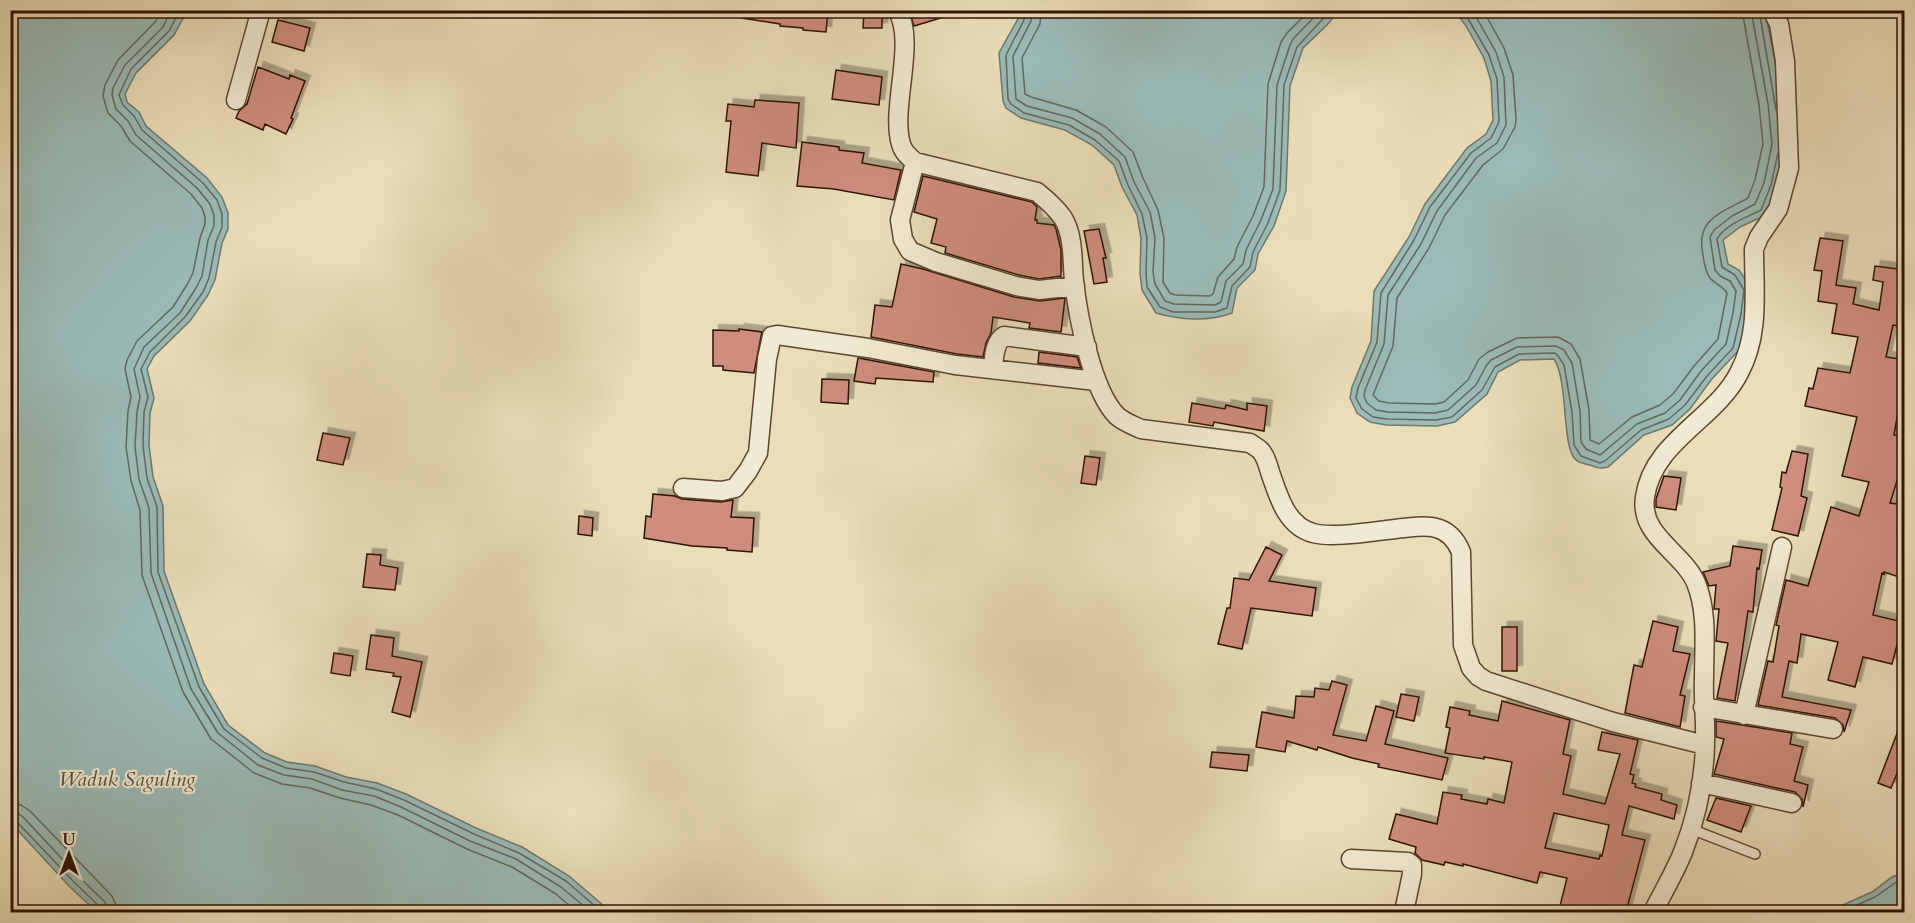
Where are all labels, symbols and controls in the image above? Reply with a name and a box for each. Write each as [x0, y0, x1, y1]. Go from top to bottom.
water label: Waduk Saguling [59, 765, 196, 794]
north arrow [39, 824, 99, 884]
text: U [62, 829, 76, 851]

